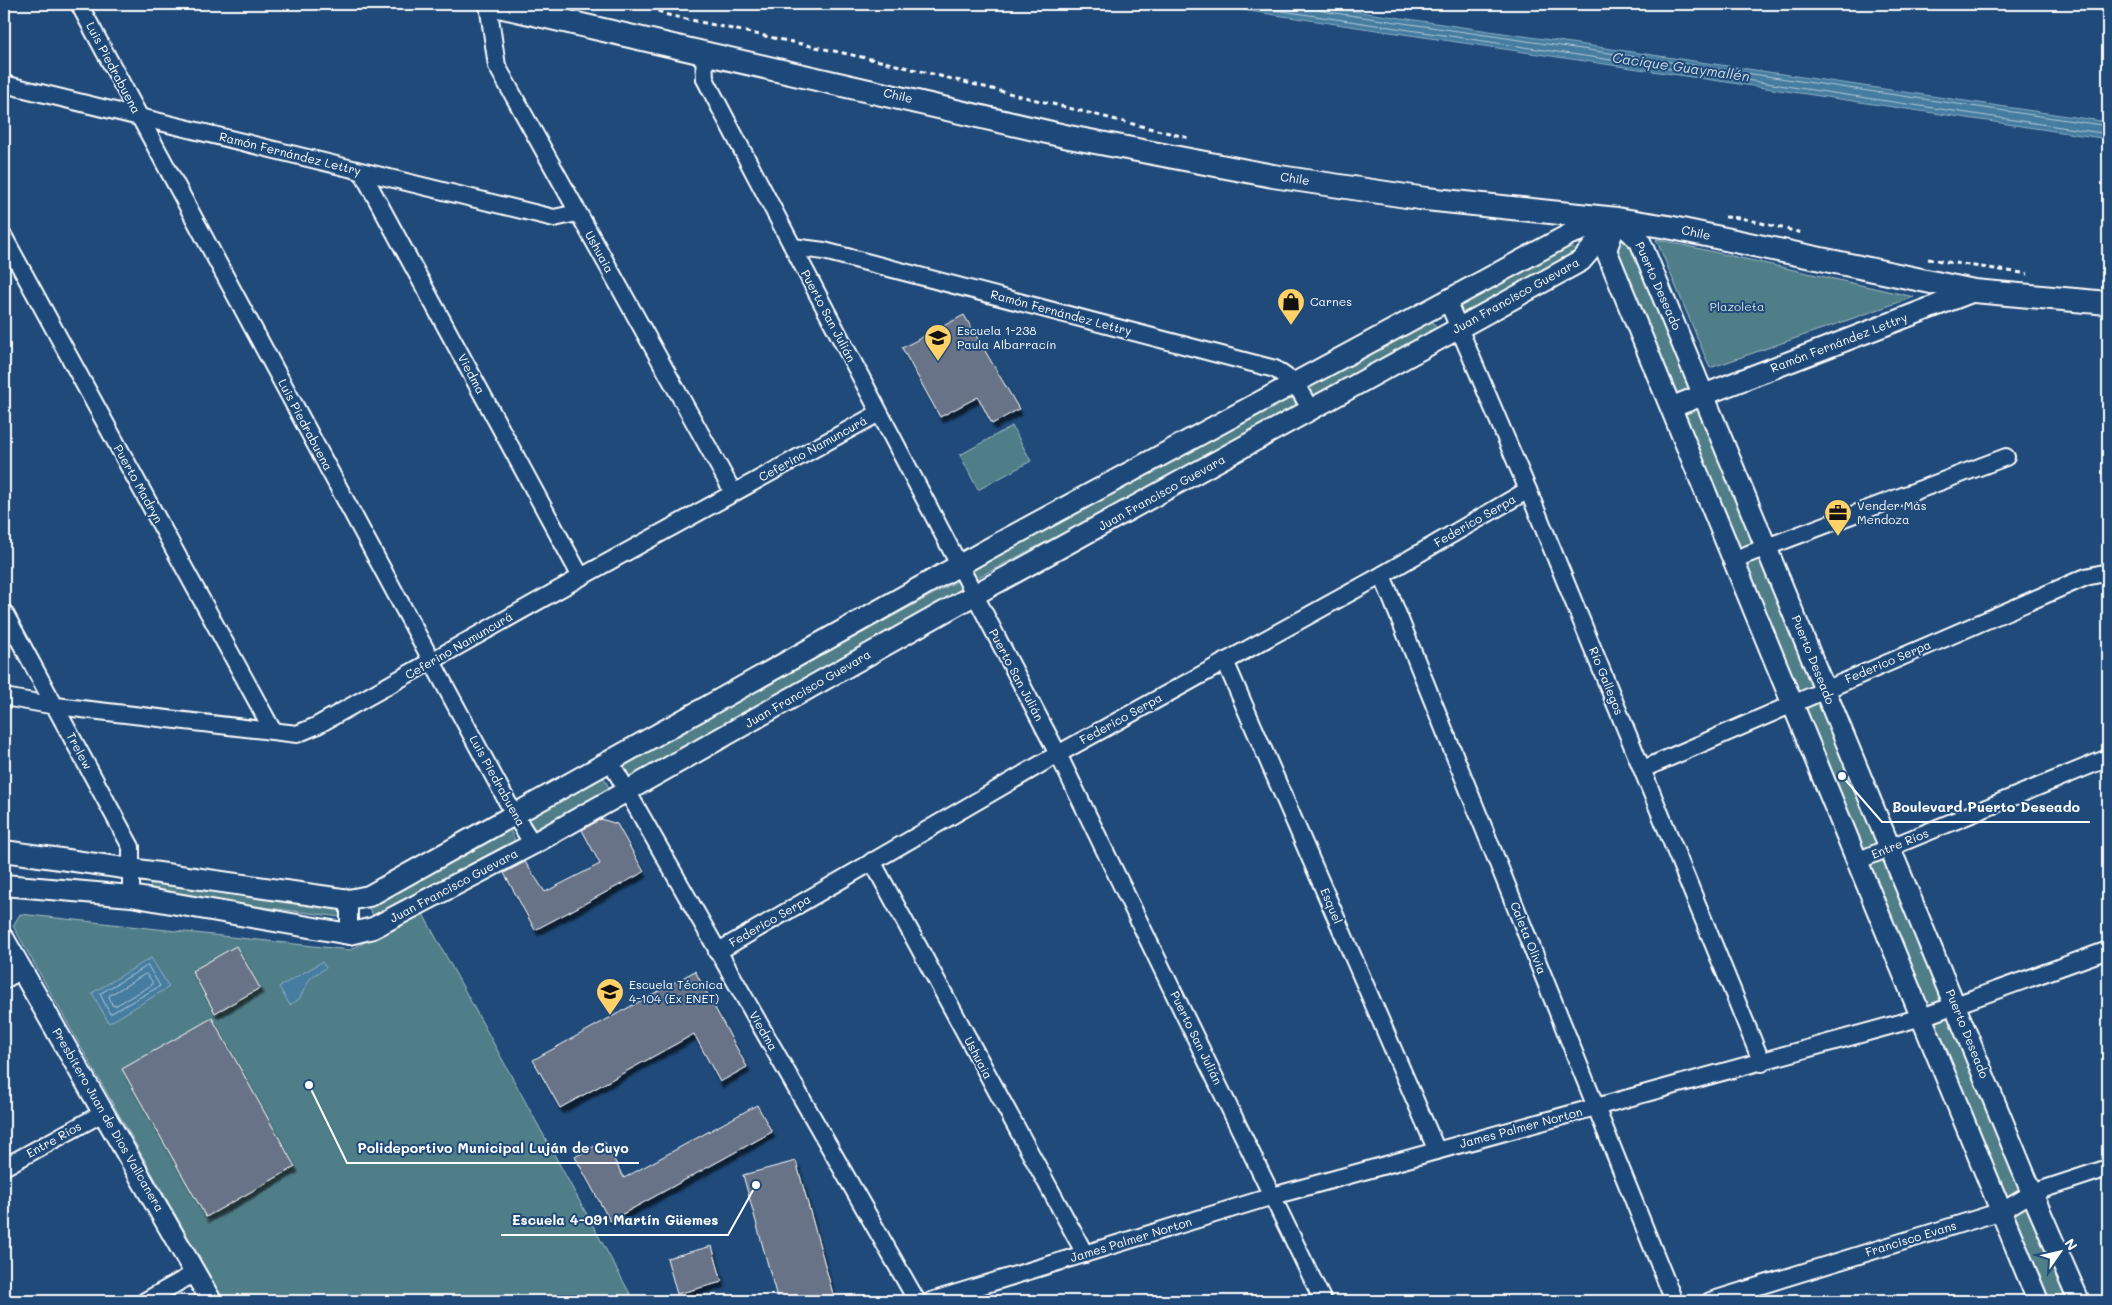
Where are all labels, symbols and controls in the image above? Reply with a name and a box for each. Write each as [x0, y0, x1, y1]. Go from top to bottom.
street label: Luis Piedrabuena [83, 19, 145, 116]
water label: Cacique Guaymallén [1611, 47, 1751, 86]
street label: Chile [882, 84, 914, 106]
street label: Ramón Fernández Lettry [218, 128, 363, 178]
street label: Chile [1279, 168, 1311, 188]
street label: Chile [1680, 221, 1712, 243]
street label: Ushuaia [582, 228, 618, 275]
street label: Puerto Deseado [1632, 239, 1685, 332]
street label: Juan Francisco Guevara [1449, 254, 1582, 337]
street label: Puerto San Julián [798, 267, 860, 364]
street label: Ramón Fernández Lettry [989, 285, 1134, 339]
shop icon: Carnes [1276, 287, 1306, 326]
place label: Carnes [1310, 293, 1352, 309]
park label: Plazoleta [1710, 298, 1764, 314]
street label: Ramón Fernández Lettry [1768, 309, 1909, 376]
place label: Escuela 1-238 Paula Albarracín [957, 322, 1056, 352]
school or university icon: Escuela 1-238 Paula Albarracín [923, 323, 953, 362]
street label: Viedma [455, 351, 489, 396]
street label: Luis Piedrabuena [275, 376, 337, 473]
street label: Ceferino Namuncurá [755, 412, 870, 485]
street label: Puerto Madryn [111, 442, 167, 526]
street label: Juan Francisco Guevara [1095, 451, 1228, 534]
street label: Federico Serpa [1431, 490, 1518, 550]
place label: Vender Más Mendoza [1857, 497, 1927, 527]
office icon: Vender Más Mendoza [1823, 498, 1853, 537]
street label: Ceferino Namuncurá [402, 608, 515, 682]
street label: Puerto Deseado [1789, 613, 1839, 707]
street label: Puerto San Julián [986, 626, 1048, 723]
street label: Federico Serpa [1842, 636, 1933, 686]
street label: Río Gallegos [1586, 644, 1628, 717]
street label: Juan Francisco Guevara [742, 646, 873, 731]
street label: Federico Serpa [1076, 689, 1165, 747]
street label: Trelew [63, 729, 96, 772]
street label: Luis Piedrabuena [466, 732, 529, 829]
callout: Boulevard Puerto Deseado [1882, 793, 2090, 822]
text: Boulevard Puerto Deseado [1892, 797, 2081, 816]
street label: Entre Ríos [1869, 824, 1931, 862]
street label: Juan Francisco Guevara [387, 845, 520, 926]
street label: Esquel [1317, 885, 1347, 926]
street label: Federico Serpa [726, 890, 813, 950]
street label: Caleta Olivia [1507, 899, 1551, 976]
place label: Escuela Técnica 4-104 (Ex ENET) [629, 976, 723, 1006]
school or university icon: Escuela Técnica 4-104 (Ex ENET) [595, 977, 625, 1016]
street label: Puerto Deseado [1943, 987, 1993, 1081]
street label: Puerto San Julián [1167, 988, 1227, 1087]
street label: Viedma [746, 1008, 782, 1053]
street label: Presbítero Juan de Dios Vallcanera [50, 1025, 168, 1214]
street label: Ushuaia [961, 1034, 997, 1082]
street label: James Palmer Norton [1458, 1103, 1584, 1151]
street label: Entre Ríos [23, 1117, 84, 1161]
callout: Polideportivo Municipal Luján de Cuyo [347, 1134, 639, 1163]
text: Polideportivo Municipal Luján de Cuyo [357, 1138, 629, 1157]
callout: Escuela 4-091 Martín Güemes [501, 1206, 728, 1235]
text: Escuela 4-091 Martín Güemes [512, 1210, 718, 1229]
street label: James Palmer Norton [1068, 1213, 1194, 1265]
street label: Francisco Evans [1863, 1217, 1958, 1260]
north arrow [2034, 1228, 2084, 1278]
text: N [2060, 1235, 2082, 1254]

